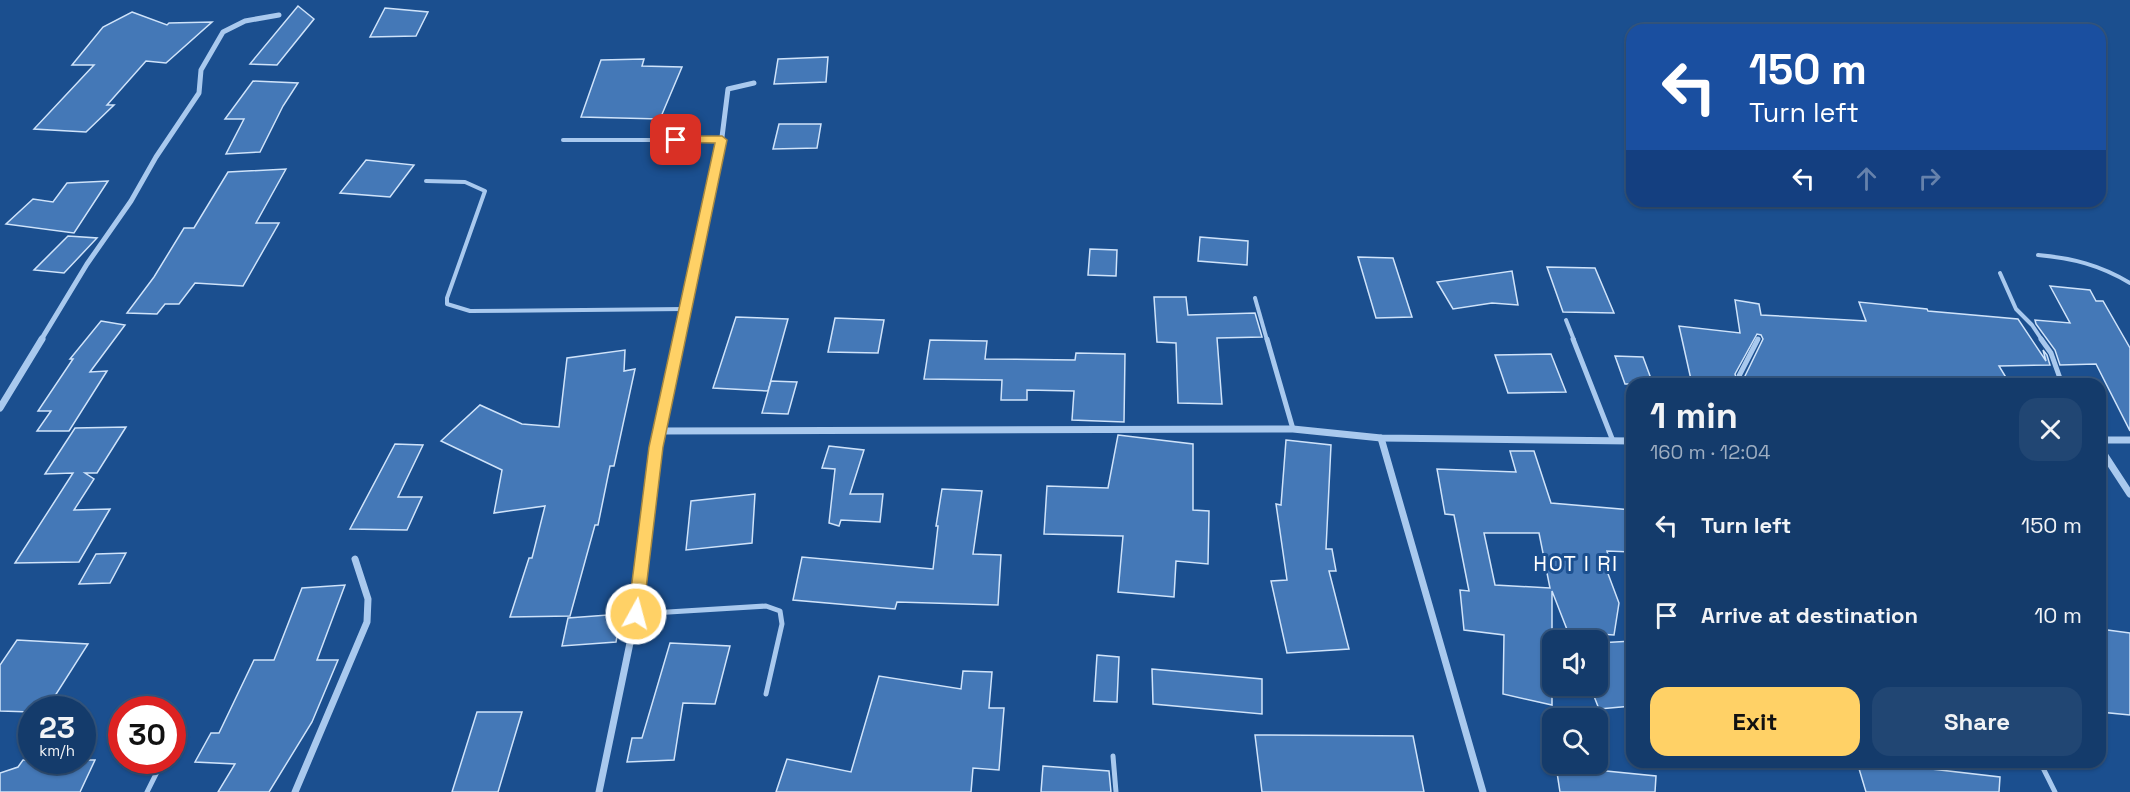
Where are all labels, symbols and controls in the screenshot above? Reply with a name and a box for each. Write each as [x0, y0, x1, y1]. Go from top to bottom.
text: 150 m [1749, 43, 1867, 96]
icon: left [1650, 48, 1728, 126]
text: Turn left [1749, 95, 1859, 130]
pin [650, 114, 701, 165]
icon: arrive [659, 123, 692, 156]
icon: left [1787, 162, 1820, 195]
icon: ahead [1850, 162, 1883, 195]
icon: right [1913, 162, 1946, 195]
text: 1 min [1650, 393, 1738, 439]
button: close [2019, 398, 2082, 461]
text: 160 m · 12:04 [1650, 439, 1771, 465]
icon: left [1650, 509, 1683, 542]
text: Turn left [1701, 511, 1791, 539]
text: 150 m [2021, 511, 2082, 539]
district label: HOT I RI [1533, 550, 1619, 577]
position arrow [604, 582, 668, 646]
icon: arrive [1650, 599, 1683, 632]
text: Arrive at destination [1701, 601, 1918, 629]
text: 10 m [2034, 601, 2082, 629]
map controls [1542, 630, 1608, 774]
button: sound [1542, 630, 1608, 696]
button: Exit [1650, 687, 1860, 756]
button: Share [1872, 687, 2082, 756]
speed limit sign: 30 [108, 696, 186, 774]
text: 23 [39, 708, 75, 747]
button: search [1542, 708, 1608, 774]
text: km/h [39, 741, 75, 760]

